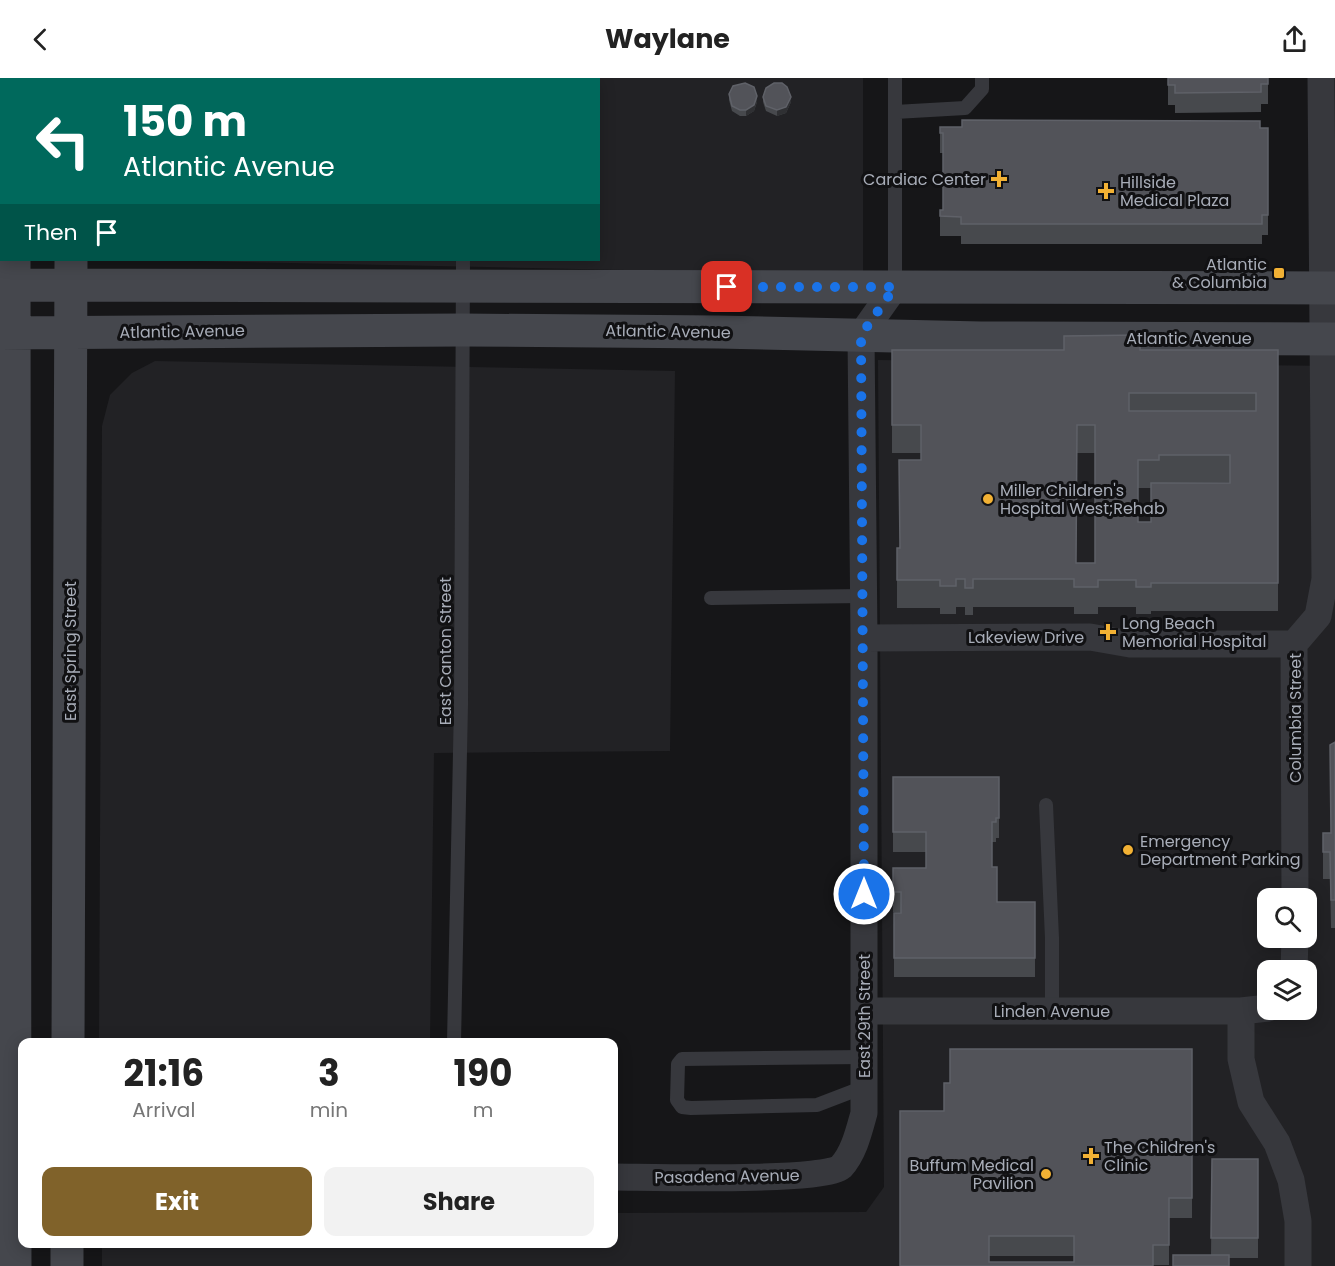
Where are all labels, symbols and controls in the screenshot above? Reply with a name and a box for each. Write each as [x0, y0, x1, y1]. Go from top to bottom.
text: Waylane [605, 20, 730, 57]
icon: back [24, 23, 57, 56]
icon: share [1278, 23, 1311, 56]
text: 150 m [123, 92, 247, 151]
icon: left [24, 102, 102, 180]
text: Atlantic Avenue [123, 148, 335, 185]
place label: Cardiac Center [863, 168, 986, 191]
marker: Cardiac Center [990, 170, 1008, 188]
place label: Hillside Medical Plaza [1120, 171, 1229, 212]
marker: Hillside Medical Plaza [1097, 182, 1115, 200]
icon: arrive [90, 216, 123, 249]
text: Then [24, 217, 78, 248]
place label: Atlantic & Columbia [1172, 253, 1267, 294]
pin [701, 261, 752, 312]
marker: Atlantic & Columbia [1272, 266, 1286, 280]
icon: arrive [710, 270, 743, 303]
street label: Atlantic Avenue [119, 319, 245, 344]
street label: Atlantic Avenue [605, 319, 731, 344]
street label: Atlantic Avenue [1126, 327, 1252, 350]
place label: Miller Children's Hospital West;Rehab [1000, 479, 1165, 520]
marker: Miller Children's Hospital West;Rehab [981, 492, 995, 506]
street label: East Canton Street [434, 577, 457, 725]
street label: East Spring Street [59, 581, 82, 721]
place label: Long Beach Memorial Hospital [1122, 612, 1266, 653]
marker: Long Beach Memorial Hospital [1099, 623, 1117, 641]
street label: Lakeview Drive [968, 626, 1084, 649]
street label: Columbia Street [1284, 653, 1307, 783]
place label: Emergency Department Parking [1140, 830, 1301, 871]
marker: Emergency Department Parking [1121, 843, 1135, 857]
position arrow [832, 862, 896, 926]
map controls [1257, 888, 1317, 1020]
button: search [1257, 888, 1317, 948]
street label: East 29th Street [853, 954, 876, 1078]
button: layers [1257, 960, 1317, 1020]
street label: Linden Avenue [994, 1000, 1110, 1023]
text: 21:16 [123, 1048, 204, 1099]
text: 3 [318, 1048, 340, 1099]
text: 190 [453, 1048, 513, 1099]
text: Arrival [132, 1096, 195, 1124]
text: min [310, 1096, 348, 1124]
text: m [473, 1096, 493, 1124]
place label: The Children's Clinic [1104, 1136, 1215, 1177]
marker: The Children's Clinic [1082, 1147, 1100, 1165]
place label: Buffum Medical Pavilion [910, 1154, 1034, 1195]
street label: Pasadena Avenue [654, 1164, 800, 1189]
button: Exit [42, 1167, 312, 1236]
button: Share [324, 1167, 594, 1236]
marker: Buffum Medical Pavilion [1039, 1167, 1053, 1181]

